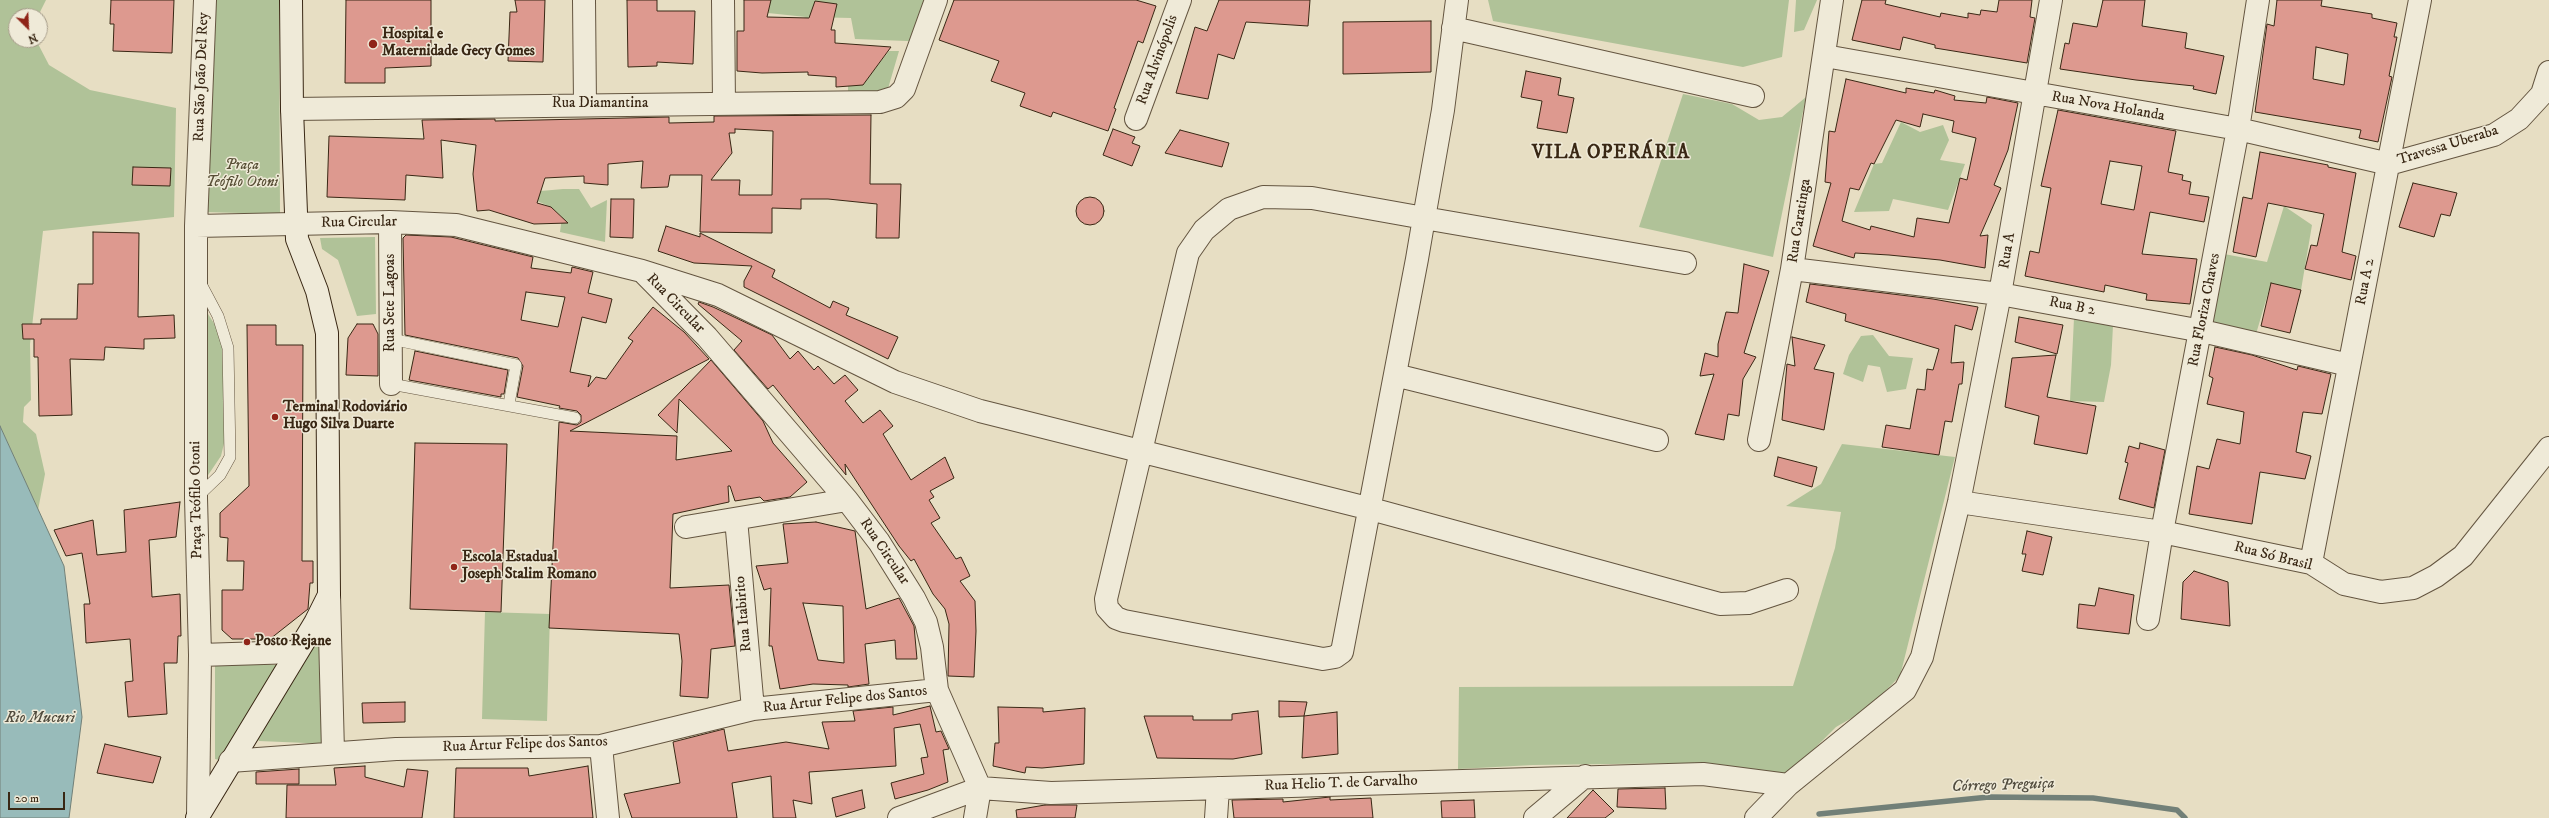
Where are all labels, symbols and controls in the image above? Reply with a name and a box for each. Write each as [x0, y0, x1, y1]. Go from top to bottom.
north arrow [8, 8, 48, 48]
street label: Rua São João Del Rey [191, 12, 213, 142]
street label: Rua Alvinópolis [1133, 13, 1183, 107]
place label: Hospital e Maternidade Gecy Gomes [382, 26, 535, 61]
text: N [26, 30, 39, 46]
marker: Hospital e Maternidade Gecy Gomes [367, 38, 379, 50]
street label: Rua Nova Holanda [2050, 88, 2166, 126]
street label: Rua Diamantina [552, 95, 648, 113]
street label: Travessa Uberaba [2395, 122, 2501, 170]
district label: VILA OPERÁRIA [1532, 143, 1690, 165]
park label: Praça Teófilo Otoni [206, 157, 278, 192]
street label: Rua Caratinga [1784, 177, 1816, 265]
street label: Rua Circular [321, 213, 397, 233]
street label: Rua A [1996, 232, 2020, 270]
street label: Rua Floriza Chaves [2185, 252, 2225, 368]
street label: Rua Sete Lagoas [382, 254, 400, 352]
street label: Rua A 2 [2353, 257, 2379, 307]
street label: Rua Circular [642, 270, 708, 338]
street label: Rua B 2 [2047, 294, 2097, 320]
place label: Terminal Rodoviário Hugo Silva Duarte [283, 399, 407, 434]
marker: Terminal Rodoviário Hugo Silva Duarte [270, 412, 280, 422]
street label: Praça Teófilo Otoni [187, 441, 207, 559]
street label: Rua Circular [855, 515, 913, 589]
street label: Rua Só Brasil [2232, 539, 2314, 575]
place label: Escola Estadual Joseph Stalim Romano [462, 549, 597, 584]
marker: Escola Estadual Joseph Stalim Romano [449, 562, 459, 572]
street label: Rua Itabirito [732, 575, 756, 653]
place label: Posto Rejane [255, 633, 331, 651]
marker: Posto Rejane [242, 637, 252, 647]
street label: Rua Artur Felipe dos Santos [762, 682, 928, 718]
water label: Rio Mucuri [5, 709, 75, 729]
street label: Rua Artur Felipe dos Santos [442, 733, 608, 757]
street label: Rua Helio T. de Carvalho [1264, 772, 1418, 796]
water label: Córrego Preguiça [1951, 775, 2055, 797]
scale bar [10, 784, 67, 810]
text: 20 m [15, 791, 39, 806]

